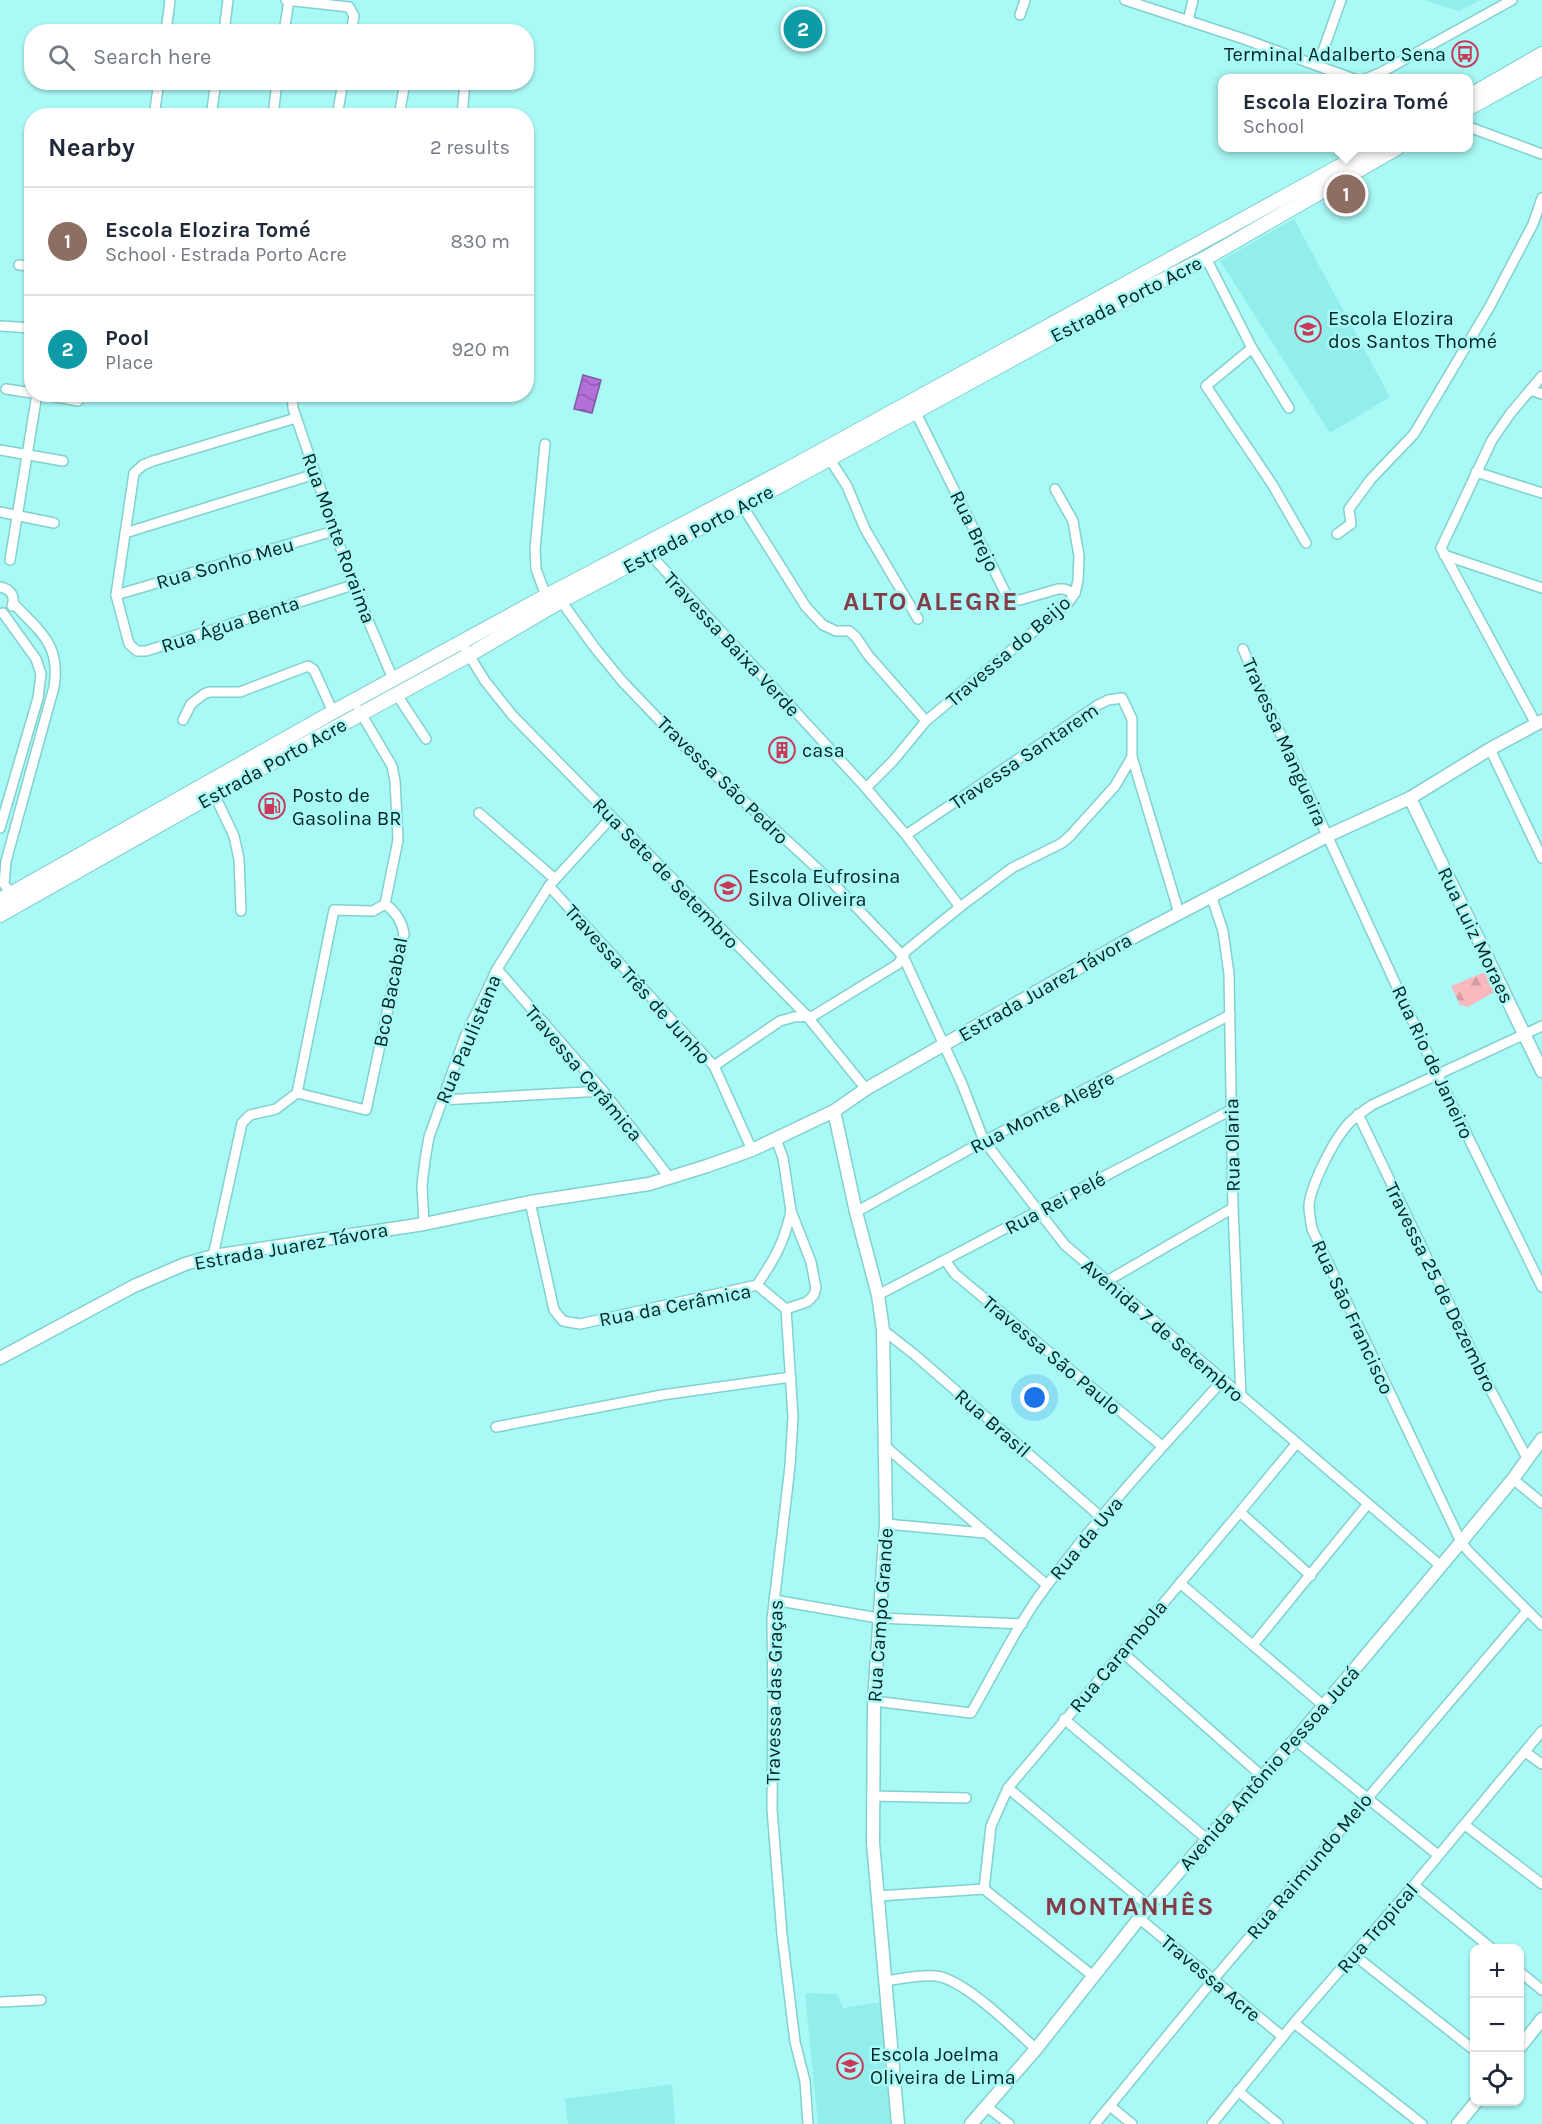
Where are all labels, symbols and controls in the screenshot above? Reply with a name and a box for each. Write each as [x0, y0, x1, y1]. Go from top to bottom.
pin: 2 [784, 6, 822, 51]
search box [24, 24, 534, 90]
bus stop icon: Terminal Adalberto Sena [1450, 39, 1480, 69]
icon: search [45, 41, 78, 74]
place label: Terminal Adalberto Sena [1224, 43, 1446, 66]
text: Search here [93, 44, 211, 70]
popup [1218, 74, 1473, 152]
text: Escola Elozira Tomé [1243, 89, 1448, 115]
text: School [1243, 115, 1305, 138]
text: Nearby [48, 132, 135, 163]
text: 2 results [430, 136, 510, 159]
pin: 1 [1326, 172, 1366, 216]
text: Escola Elozira Tomé [105, 217, 311, 243]
text: 1 [64, 230, 71, 253]
text: 830 m [451, 230, 510, 253]
text: School · Estrada Porto Acre [105, 243, 347, 266]
street label: Estrada Porto Acre [1047, 251, 1206, 348]
place label: Escola Elozira dos Santos Thomé [1328, 307, 1497, 353]
school or university icon: Escola Elozira dos Santos Thomé [1293, 314, 1323, 344]
text: Pool [105, 325, 149, 351]
text: 2 [61, 338, 74, 361]
text: 920 m [451, 338, 510, 361]
text: Place [105, 351, 153, 374]
street label: Rua Monte Roraima [297, 450, 380, 627]
street label: Estrada Porto Acre [619, 480, 777, 579]
street label: Rua Brejo [945, 487, 1004, 575]
street label: Rua Sonho Meu [154, 533, 297, 594]
street label: Travessa Baixa Verde [659, 567, 805, 721]
district label: ALTO ALEGRE [843, 586, 1019, 617]
street label: Rua Água Benta [158, 590, 302, 658]
street label: Travessa do Beijo [941, 591, 1075, 712]
street label: Travessa Mangueira [1237, 654, 1332, 830]
street label: Travessa Santarem [946, 698, 1103, 815]
street label: Travessa São Pedro [652, 712, 793, 849]
street label: Estrada Porto Acre [194, 713, 351, 814]
building icon: casa [767, 735, 797, 765]
place label: casa [802, 739, 845, 762]
place label: Posto de Gasolina BR [292, 784, 401, 830]
fuel station icon: Posto de Gasolina BR [257, 791, 287, 821]
street label: Rua Sete de Setembro [588, 793, 744, 954]
street label: Rua Luiz Moraes [1433, 863, 1518, 1007]
place label: Escola Eufrosina Silva Oliveira [748, 865, 900, 911]
school or university icon: Escola Eufrosina Silva Oliveira [713, 873, 743, 903]
street label: Travessa Três de Junho [560, 900, 716, 1069]
street label: Estrada Juarez Távora [954, 928, 1136, 1047]
street label: Bco Bacabal [369, 935, 412, 1049]
street label: Rua Paulistana [431, 971, 506, 1107]
street label: Rua Rio de Janeiro [1387, 982, 1478, 1142]
street label: Travessa Cerâmica [520, 1001, 647, 1146]
street label: Rua Monte Alegre [966, 1066, 1118, 1159]
street label: Rua Olaria [1220, 1098, 1245, 1192]
street label: Rua Rei Pelé [1001, 1167, 1109, 1240]
street label: Travessa 25 de Dezembro [1380, 1179, 1501, 1396]
street label: Estrada Juarez Távora [192, 1218, 390, 1275]
street label: Rua São Francisco [1307, 1236, 1398, 1398]
street label: Avenida 7 de Setembro [1077, 1254, 1248, 1407]
street label: Rua da Cerâmica [597, 1279, 753, 1332]
street label: Travessa São Paulo [978, 1291, 1125, 1420]
your location [1020, 1383, 1049, 1412]
street label: Rua Brasil [950, 1384, 1035, 1463]
street label: Rua da Uva [1045, 1492, 1128, 1585]
street label: Rua Campo Grande [863, 1527, 898, 1703]
street label: Rua Carambola [1065, 1595, 1172, 1717]
street label: Travessa das Graças [761, 1599, 788, 1785]
street label: Avenida Antônio Pessoa Jucá [1174, 1661, 1364, 1875]
street label: Rua Raimundo Melo [1242, 1789, 1377, 1944]
street label: Rua Tropical [1332, 1879, 1423, 1978]
district label: MONTANHÊS [1045, 1891, 1215, 1922]
street label: Travessa Acre [1156, 1930, 1265, 2027]
map controls [1470, 1944, 1524, 2106]
button: + [1470, 1944, 1524, 1998]
button: − [1470, 1998, 1524, 2052]
place label: Escola Joelma Oliveira de Lima [870, 2043, 1016, 2089]
school or university icon: Escola Joelma Oliveira de Lima [835, 2051, 865, 2081]
button: locate [1470, 2052, 1524, 2106]

